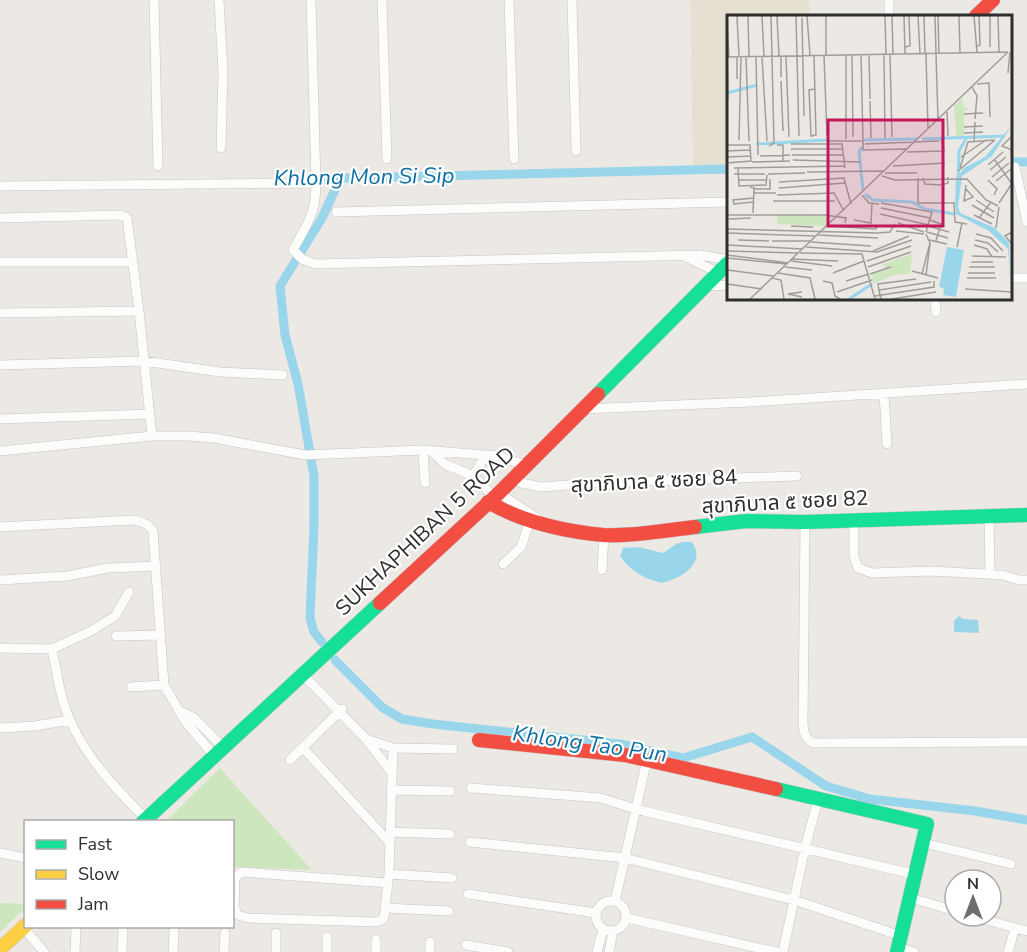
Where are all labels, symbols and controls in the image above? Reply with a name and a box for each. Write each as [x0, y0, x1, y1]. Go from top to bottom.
inset map [727, 15, 1012, 300]
water label: Khlong Mon Si Sip [273, 160, 455, 194]
street label: SUKHAPHIBAN 5 ROAD [329, 440, 521, 622]
street label: สุขาภิบาล ๕ ซอย 84 [570, 463, 738, 499]
street label: สุขาภิบาล ๕ ซอย 82 [701, 484, 869, 520]
water label: Khlong Tao Pun [511, 718, 669, 770]
legend [24, 820, 234, 928]
text: Fast [78, 832, 113, 856]
text: Slow [78, 862, 119, 886]
north arrow [943, 868, 1003, 928]
text: N [967, 873, 979, 895]
text: Jam [77, 892, 109, 916]

